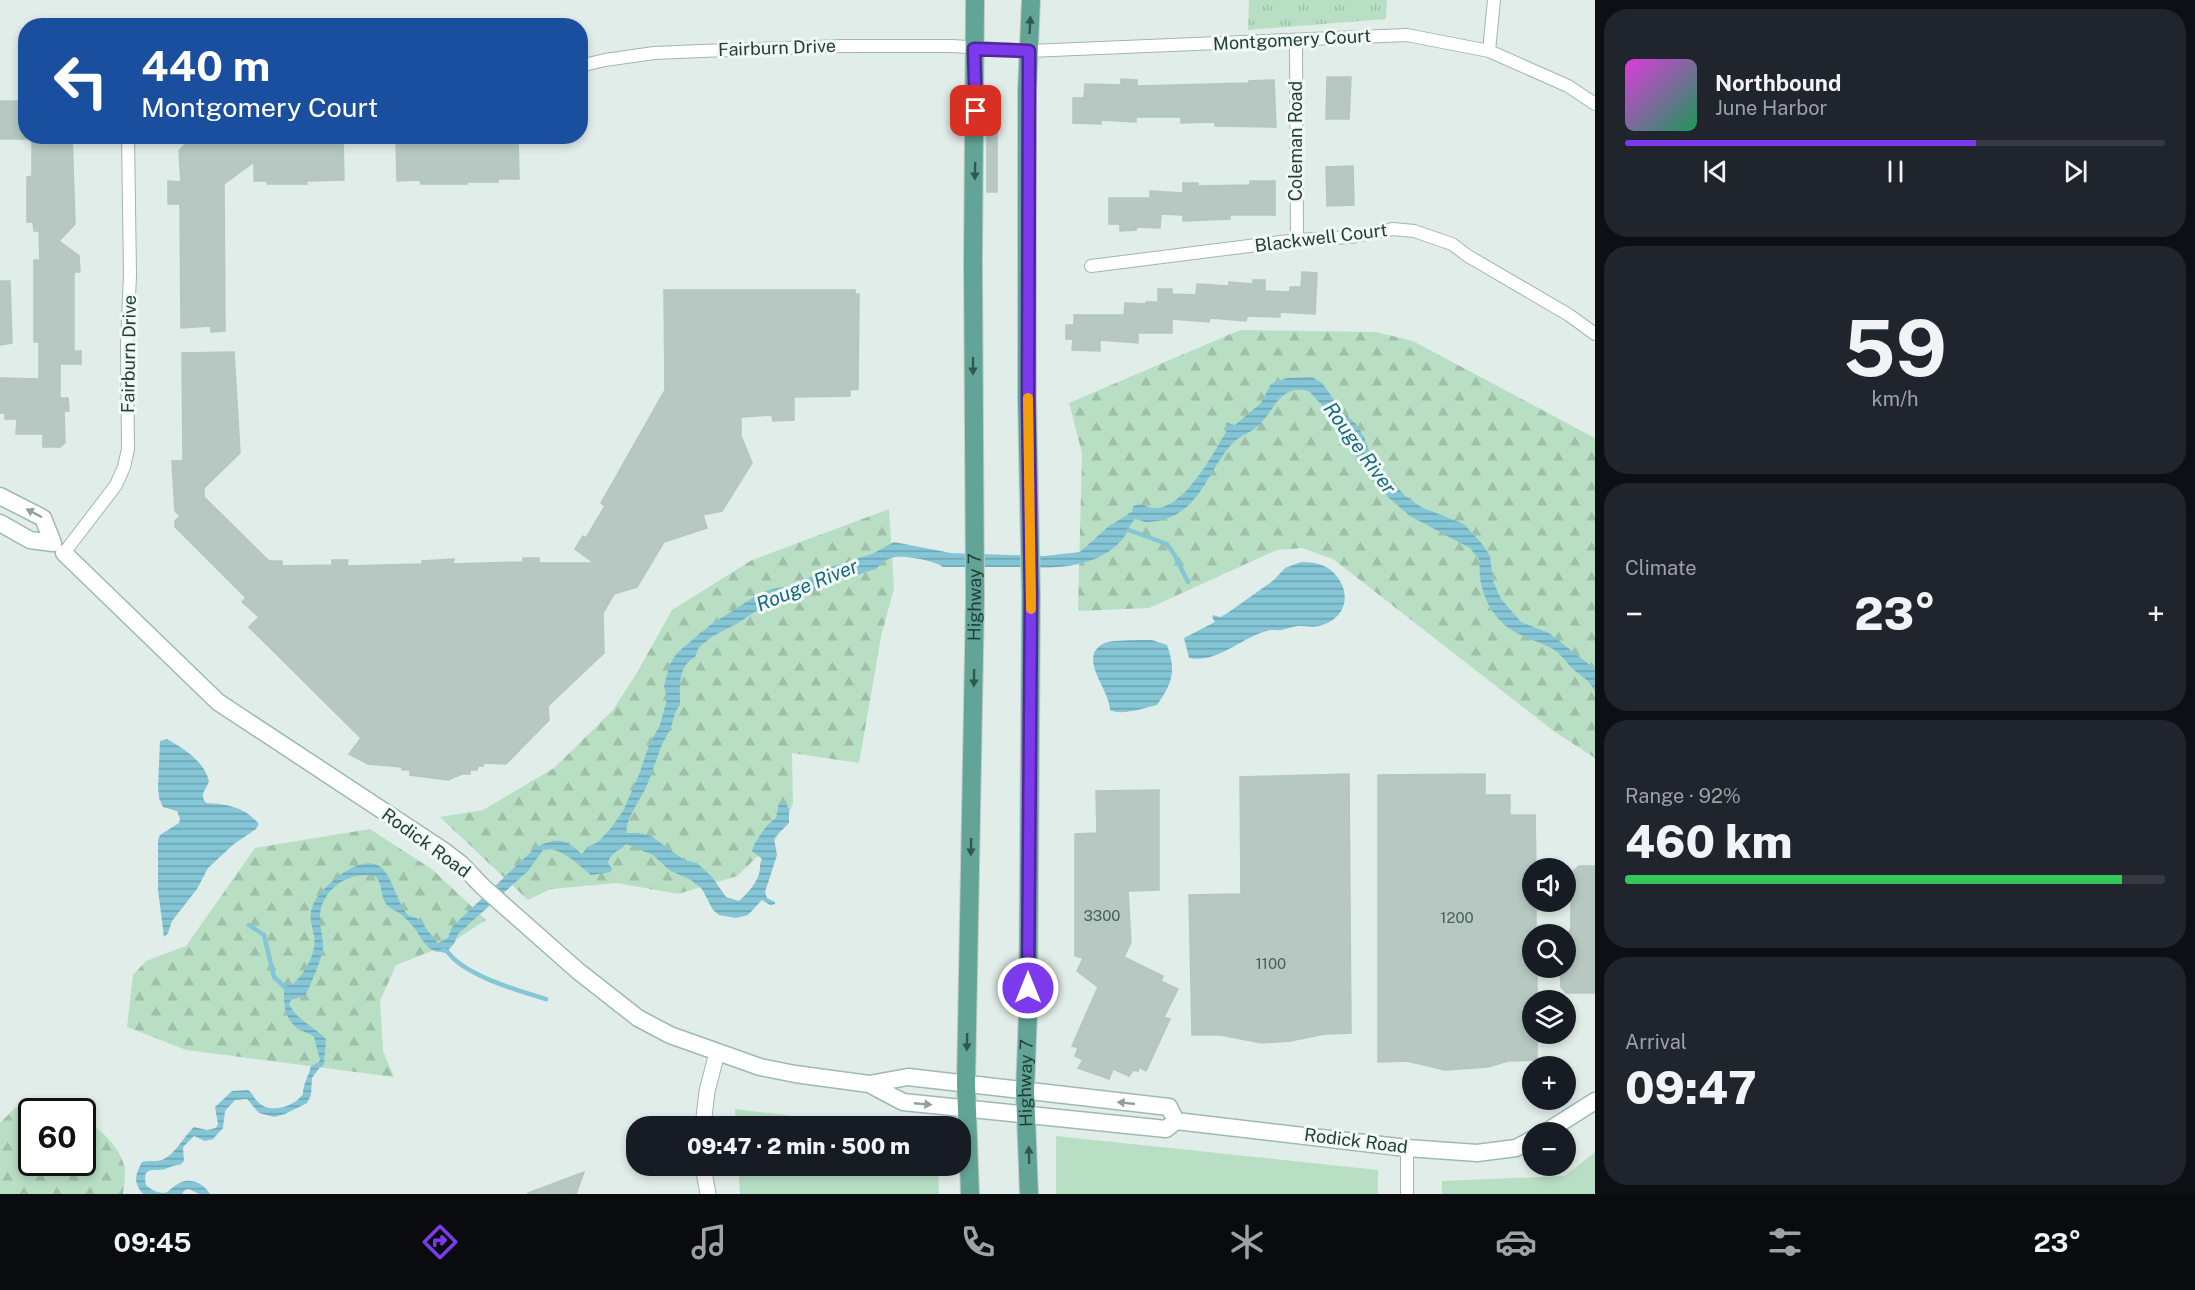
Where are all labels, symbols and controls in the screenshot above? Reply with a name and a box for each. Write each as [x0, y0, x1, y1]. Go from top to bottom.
one-way arrow [1025, 16, 1034, 35]
street label: Montgomery Court [1212, 25, 1371, 54]
street label: Fairburn Drive [718, 35, 836, 60]
text: 440 m [141, 41, 270, 90]
icon: left [42, 42, 120, 120]
text: Northbound [1715, 70, 1841, 96]
street label: Coleman Road [1285, 81, 1306, 201]
pin [950, 85, 1001, 136]
text: Montgomery Court [141, 91, 378, 123]
icon: arrive [959, 94, 992, 127]
text: June Harbor [1715, 96, 1827, 120]
icon: previous [1699, 155, 1732, 188]
icon: pause [1879, 155, 1912, 188]
icon: next [2059, 155, 2092, 188]
one-way arrow [970, 161, 980, 180]
street label: Blackwell Court [1253, 219, 1388, 256]
street label: Fairburn Drive [117, 295, 140, 413]
text: 59 [1843, 302, 1947, 394]
one-way arrow [968, 356, 978, 375]
text: km/h [1871, 387, 1919, 411]
water label: Rouge River [1319, 397, 1402, 499]
one-way arrow [25, 508, 42, 518]
street label: Highway 7 [963, 553, 985, 641]
water label: Rouge River [753, 554, 862, 616]
text: Climate [1625, 556, 1697, 580]
text: 23° [1854, 587, 1936, 640]
text: − [1625, 595, 1643, 633]
text: + [2147, 595, 2165, 633]
one-way arrow [969, 669, 979, 688]
text: Range · 92% [1625, 784, 1741, 808]
street label: Rodick Road [378, 803, 475, 882]
text: 460 km [1625, 815, 1792, 868]
one-way arrow [966, 837, 976, 856]
map controls [1522, 858, 1576, 1176]
button: sound [1522, 858, 1576, 912]
house number: 3300 [1084, 907, 1120, 924]
house number: 1200 [1440, 909, 1474, 926]
button: search [1522, 924, 1576, 978]
house number: 1100 [1256, 955, 1286, 972]
position arrow [996, 956, 1060, 1020]
button: layers [1522, 990, 1576, 1044]
text: Arrival [1625, 1030, 1687, 1054]
one-way arrow [962, 1032, 971, 1051]
street label: Highway 7 [1014, 1039, 1037, 1127]
button: + [1522, 1056, 1576, 1110]
text: 09:47 [1625, 1061, 1757, 1114]
speed limit sign: 60 [18, 1098, 96, 1176]
one-way arrow [1117, 1098, 1136, 1107]
one-way arrow [913, 1099, 932, 1109]
button: − [1522, 1122, 1576, 1176]
street label: Rodick Road [1303, 1124, 1409, 1157]
text: 09:47 · 2 min · 500 m [687, 1133, 910, 1159]
one-way arrow [1024, 1145, 1034, 1164]
icon: directions [419, 1221, 461, 1263]
icon: music [688, 1221, 730, 1263]
icon: phone [957, 1221, 999, 1263]
icon: climate [1226, 1221, 1268, 1263]
icon: car [1495, 1221, 1537, 1263]
icon: filters [1764, 1221, 1806, 1263]
text: 09:45 [114, 1226, 191, 1258]
text: 23° [2033, 1226, 2081, 1258]

